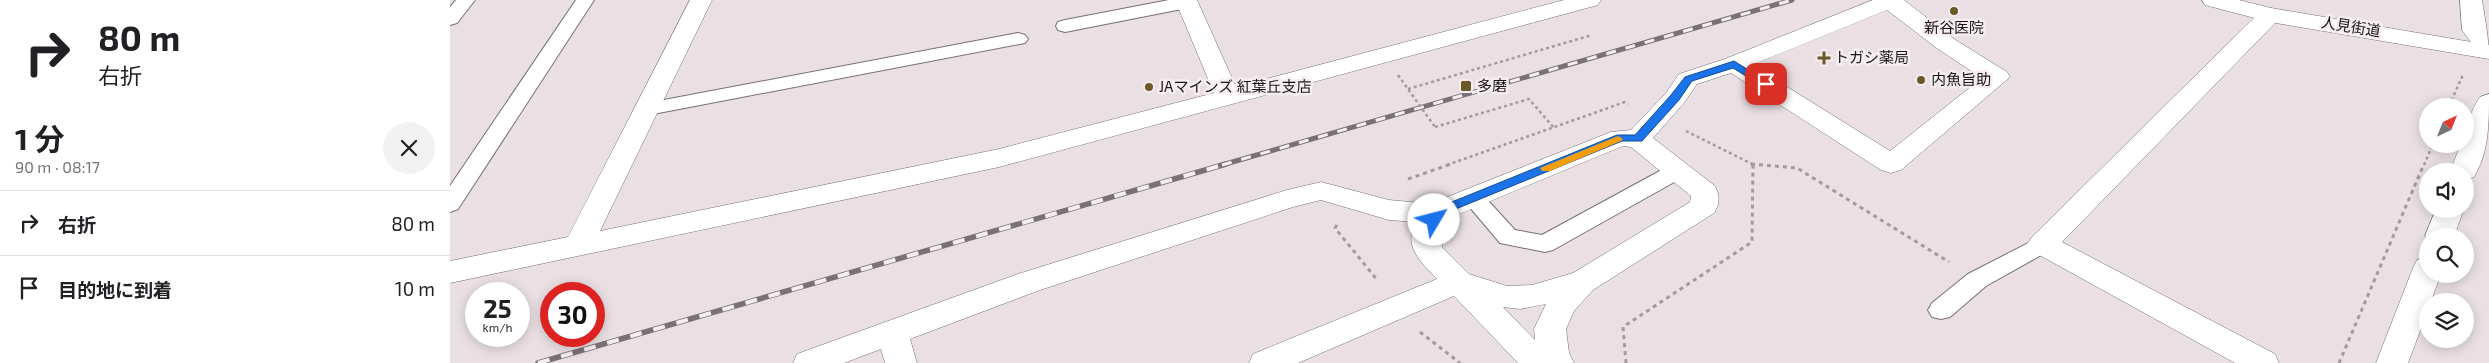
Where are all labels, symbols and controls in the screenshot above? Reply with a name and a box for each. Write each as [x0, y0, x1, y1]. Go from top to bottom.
marker: 新谷医院 [1948, 5, 1960, 17]
street label: 人見街道 [2320, 12, 2382, 40]
text: 80 m [98, 16, 180, 58]
place label: 新谷医院 [1924, 18, 1984, 36]
icon: right [15, 20, 80, 85]
place label: トガシ薬局 [1834, 48, 1909, 66]
marker: トガシ薬局 [1818, 52, 1830, 64]
text: 右折 [98, 62, 142, 88]
pin [1745, 63, 1787, 105]
icon: arrive [1752, 70, 1780, 98]
place label: 内魚旨助 [1931, 70, 1991, 88]
marker: 内魚旨助 [1915, 74, 1927, 86]
place label: 多磨 [1477, 76, 1507, 94]
place label: JAマインズ 紅葉丘支店 [1159, 77, 1311, 95]
marker: 多磨 [1459, 79, 1473, 93]
marker: JAマインズ 紅葉丘支店 [1143, 81, 1155, 93]
north arrow [2419, 98, 2474, 152]
map controls [2419, 98, 2474, 348]
text: 1 分 [15, 120, 64, 156]
button: close [383, 122, 435, 174]
text: 90 m · 08:17 [15, 157, 100, 176]
button: sound [2419, 163, 2474, 218]
position arrow [1407, 193, 1459, 245]
icon: right [15, 209, 43, 237]
text: 80 m [391, 212, 435, 235]
text: 右折 [58, 213, 96, 236]
button: search [2419, 228, 2474, 283]
icon: arrive [15, 274, 43, 302]
text: 10 m [395, 277, 435, 300]
text: 目的地に到着 [58, 278, 172, 301]
speed limit sign: 30 [540, 282, 605, 347]
text: 25 [483, 293, 512, 323]
button: layers [2419, 293, 2474, 348]
text: km/h [483, 320, 512, 334]

